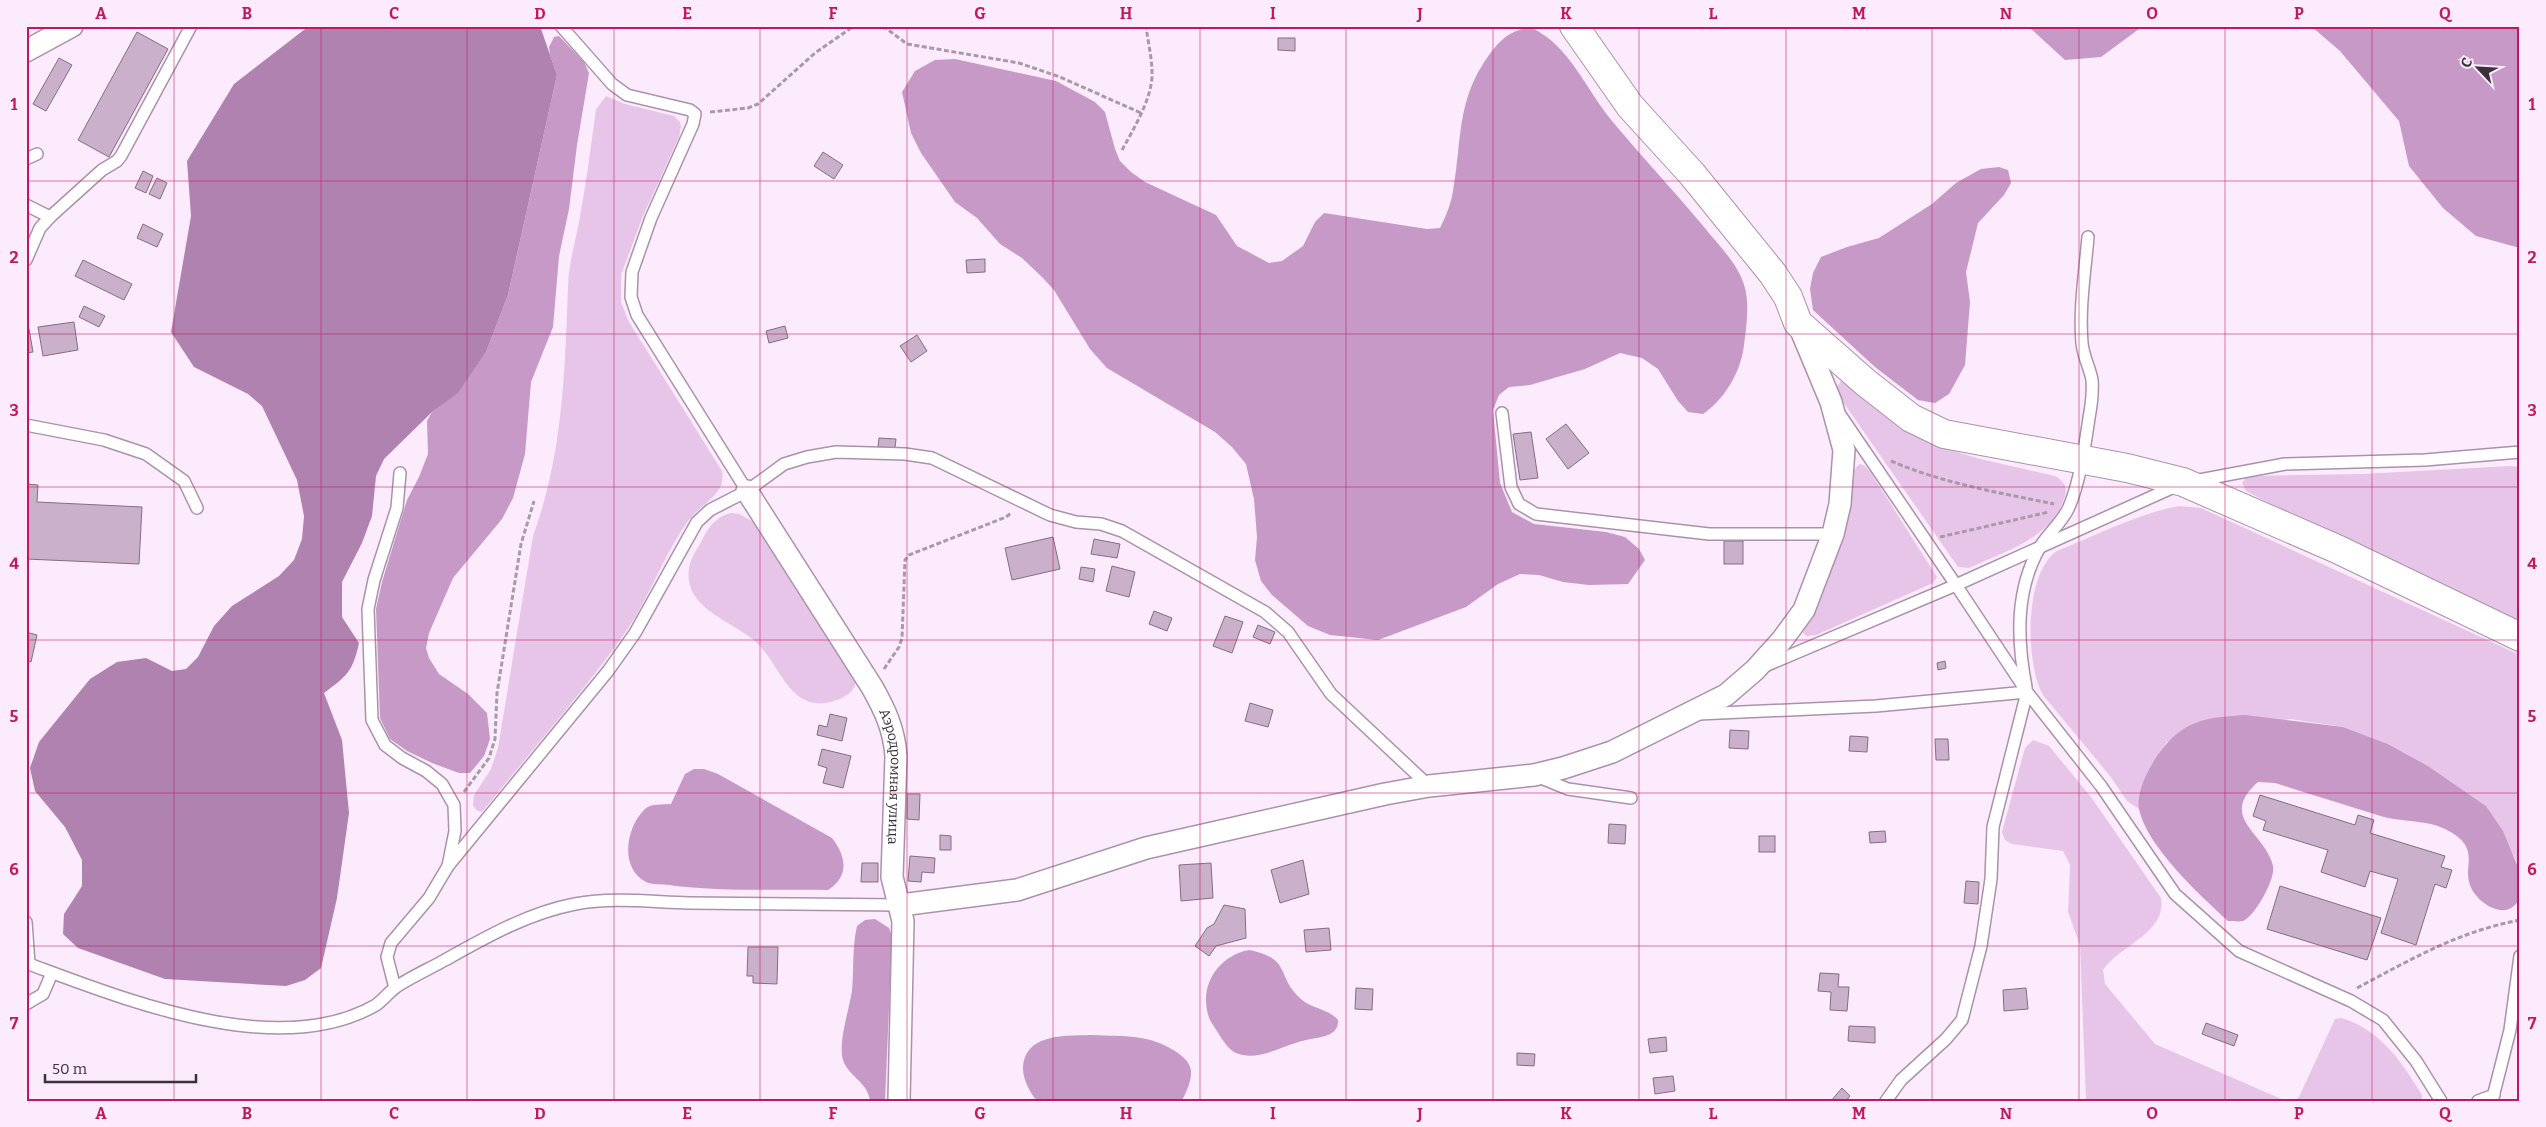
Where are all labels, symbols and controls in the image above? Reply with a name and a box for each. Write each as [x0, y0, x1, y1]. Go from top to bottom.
text: A [95, 4, 107, 23]
text: B [242, 4, 252, 23]
text: C [389, 4, 399, 23]
text: D [534, 4, 546, 23]
text: E [682, 4, 692, 23]
text: F [829, 4, 838, 23]
text: G [974, 4, 986, 23]
text: H [1120, 4, 1133, 23]
text: I [1270, 4, 1276, 23]
text: J [1416, 4, 1423, 23]
text: K [1560, 4, 1572, 23]
text: L [1709, 4, 1718, 23]
text: M [1852, 4, 1866, 23]
text: N [2000, 4, 2012, 23]
text: O [2146, 4, 2158, 23]
text: P [2294, 4, 2304, 23]
text: Q [2439, 4, 2453, 23]
north arrow [2454, 42, 2504, 92]
text: С [2457, 55, 2476, 70]
text: 1 [11, 95, 18, 114]
text: 1 [2529, 95, 2536, 114]
text: 2 [9, 248, 19, 267]
text: 2 [2527, 248, 2537, 267]
text: 3 [9, 401, 19, 420]
text: 3 [2527, 401, 2537, 420]
text: 4 [9, 554, 19, 573]
text: 4 [2527, 554, 2537, 573]
street label: Аэродромная улица [875, 706, 904, 845]
text: 5 [10, 707, 19, 726]
text: 5 [2528, 707, 2537, 726]
text: 6 [9, 860, 19, 879]
text: 6 [2527, 860, 2537, 879]
text: 7 [10, 1014, 19, 1033]
text: 7 [2528, 1014, 2537, 1033]
scale bar [45, 1052, 196, 1084]
text: 50 m [52, 1060, 88, 1078]
text: A [95, 1104, 107, 1123]
text: B [242, 1104, 252, 1123]
text: C [389, 1104, 399, 1123]
text: D [534, 1104, 546, 1123]
text: E [682, 1104, 692, 1123]
text: F [829, 1104, 838, 1123]
text: G [974, 1104, 986, 1123]
text: H [1120, 1104, 1133, 1123]
text: I [1270, 1104, 1276, 1123]
text: J [1416, 1104, 1423, 1123]
text: K [1560, 1104, 1572, 1123]
text: L [1709, 1104, 1718, 1123]
text: M [1852, 1104, 1866, 1123]
text: N [2000, 1104, 2012, 1123]
text: O [2146, 1104, 2158, 1123]
text: P [2294, 1104, 2304, 1123]
text: Q [2439, 1104, 2453, 1123]

